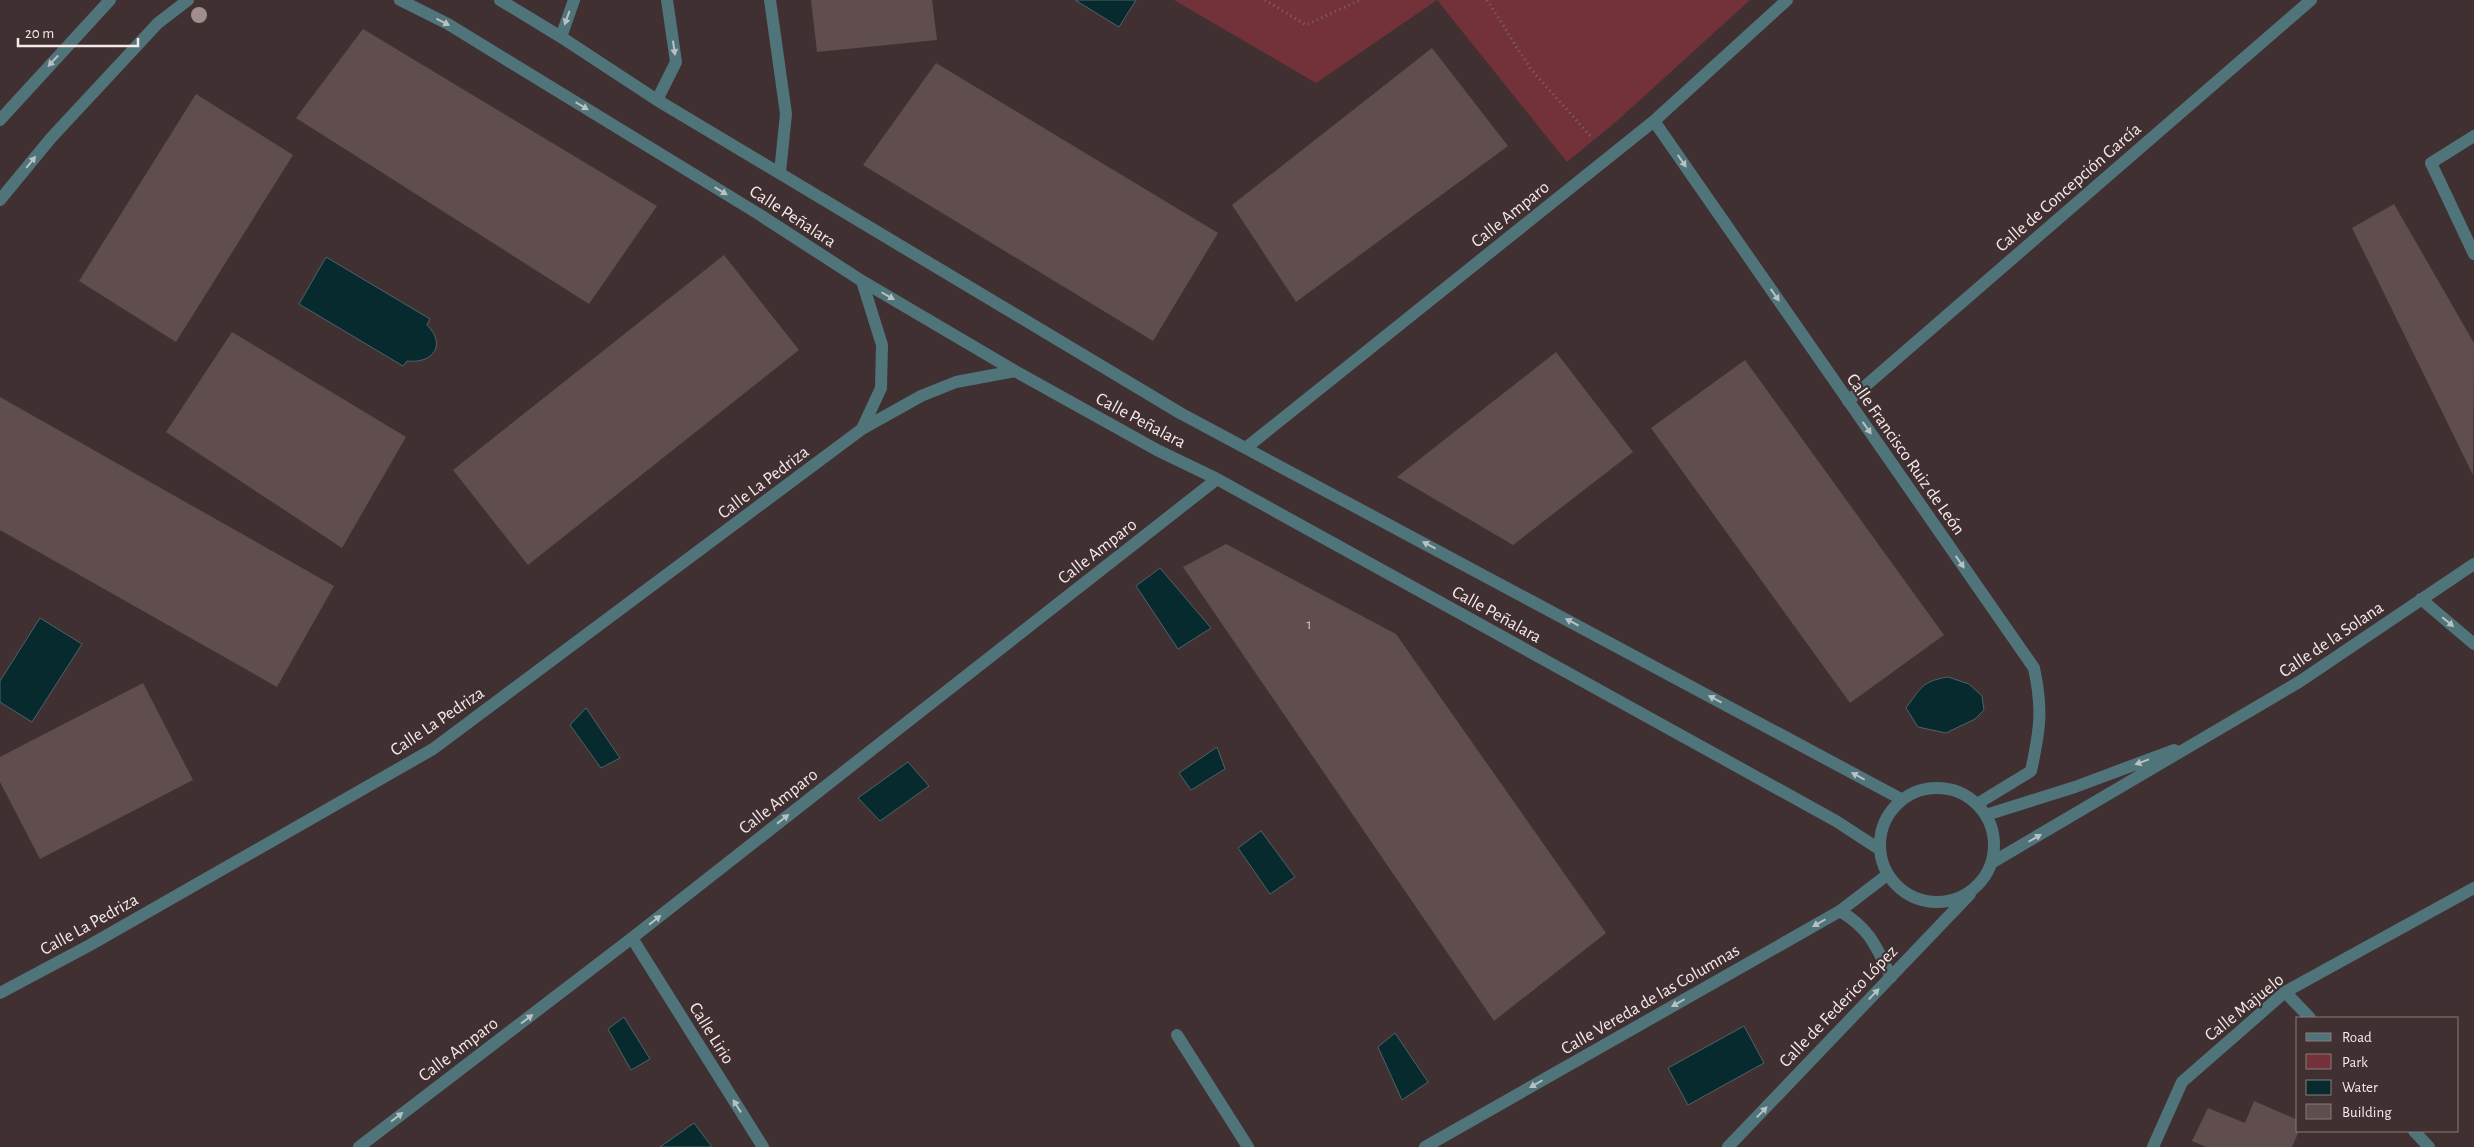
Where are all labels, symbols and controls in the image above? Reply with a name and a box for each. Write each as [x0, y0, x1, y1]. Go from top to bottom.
one-way arrow [563, 11, 570, 26]
scale bar [18, 15, 138, 47]
one-way arrow [436, 18, 451, 26]
text: 20 m [25, 26, 54, 41]
one-way arrow [670, 41, 678, 57]
one-way arrow [47, 55, 59, 67]
one-way arrow [576, 102, 589, 111]
street label: Calle de Concepción García [1993, 120, 2145, 256]
one-way arrow [1677, 154, 1687, 168]
one-way arrow [25, 156, 36, 169]
street label: Calle Amparo [1468, 178, 1553, 251]
street label: Calle Peñalara [746, 182, 839, 251]
one-way arrow [714, 186, 727, 195]
one-way arrow [1770, 288, 1780, 302]
one-way arrow [881, 292, 894, 301]
street label: Calle Francisco Ruiz de León [1843, 371, 1968, 539]
street label: Calle Peñalara [1093, 390, 1188, 452]
one-way arrow [1862, 422, 1872, 435]
street label: Calle La Pedriza [715, 443, 812, 523]
street label: Calle Amparo [1055, 516, 1140, 588]
one-way arrow [1422, 541, 1436, 549]
one-way arrow [1955, 555, 1965, 569]
street label: Calle Peñalara [1449, 583, 1544, 647]
street label: Calle de la Solana [2276, 598, 2387, 681]
one-way arrow [2441, 616, 2454, 627]
house number: 1 [1306, 617, 1312, 632]
one-way arrow [1565, 618, 1579, 626]
street label: Calle La Pedriza [387, 684, 488, 760]
one-way arrow [1708, 695, 1723, 703]
one-way arrow [2134, 758, 2149, 766]
street label: Calle Amparo [736, 766, 821, 838]
one-way arrow [1851, 772, 1866, 780]
one-way arrow [776, 814, 789, 825]
one-way arrow [2028, 834, 2042, 842]
street label: Calle La Pedriza [38, 891, 141, 959]
one-way arrow [649, 914, 662, 925]
one-way arrow [1812, 919, 1825, 928]
street label: Calle Vereda de las Columnas [1558, 941, 1743, 1058]
street label: Calle de Federico López [1776, 942, 1901, 1071]
street label: Calle Majuelo [2202, 971, 2288, 1045]
one-way arrow [1868, 988, 1880, 1000]
one-way arrow [1671, 999, 1684, 1008]
street label: Calle Lirio [685, 1000, 737, 1068]
one-way arrow [520, 1013, 533, 1024]
street label: Calle Amparo [415, 1014, 502, 1085]
legend [2296, 1017, 2459, 1132]
text: Road [2342, 1030, 2372, 1045]
text: Park [2342, 1055, 2368, 1070]
one-way arrow [1530, 1079, 1543, 1088]
text: Water [2342, 1080, 2378, 1095]
one-way arrow [732, 1099, 742, 1112]
text: Building [2342, 1105, 2392, 1120]
one-way arrow [1756, 1106, 1768, 1118]
one-way arrow [391, 1112, 404, 1123]

